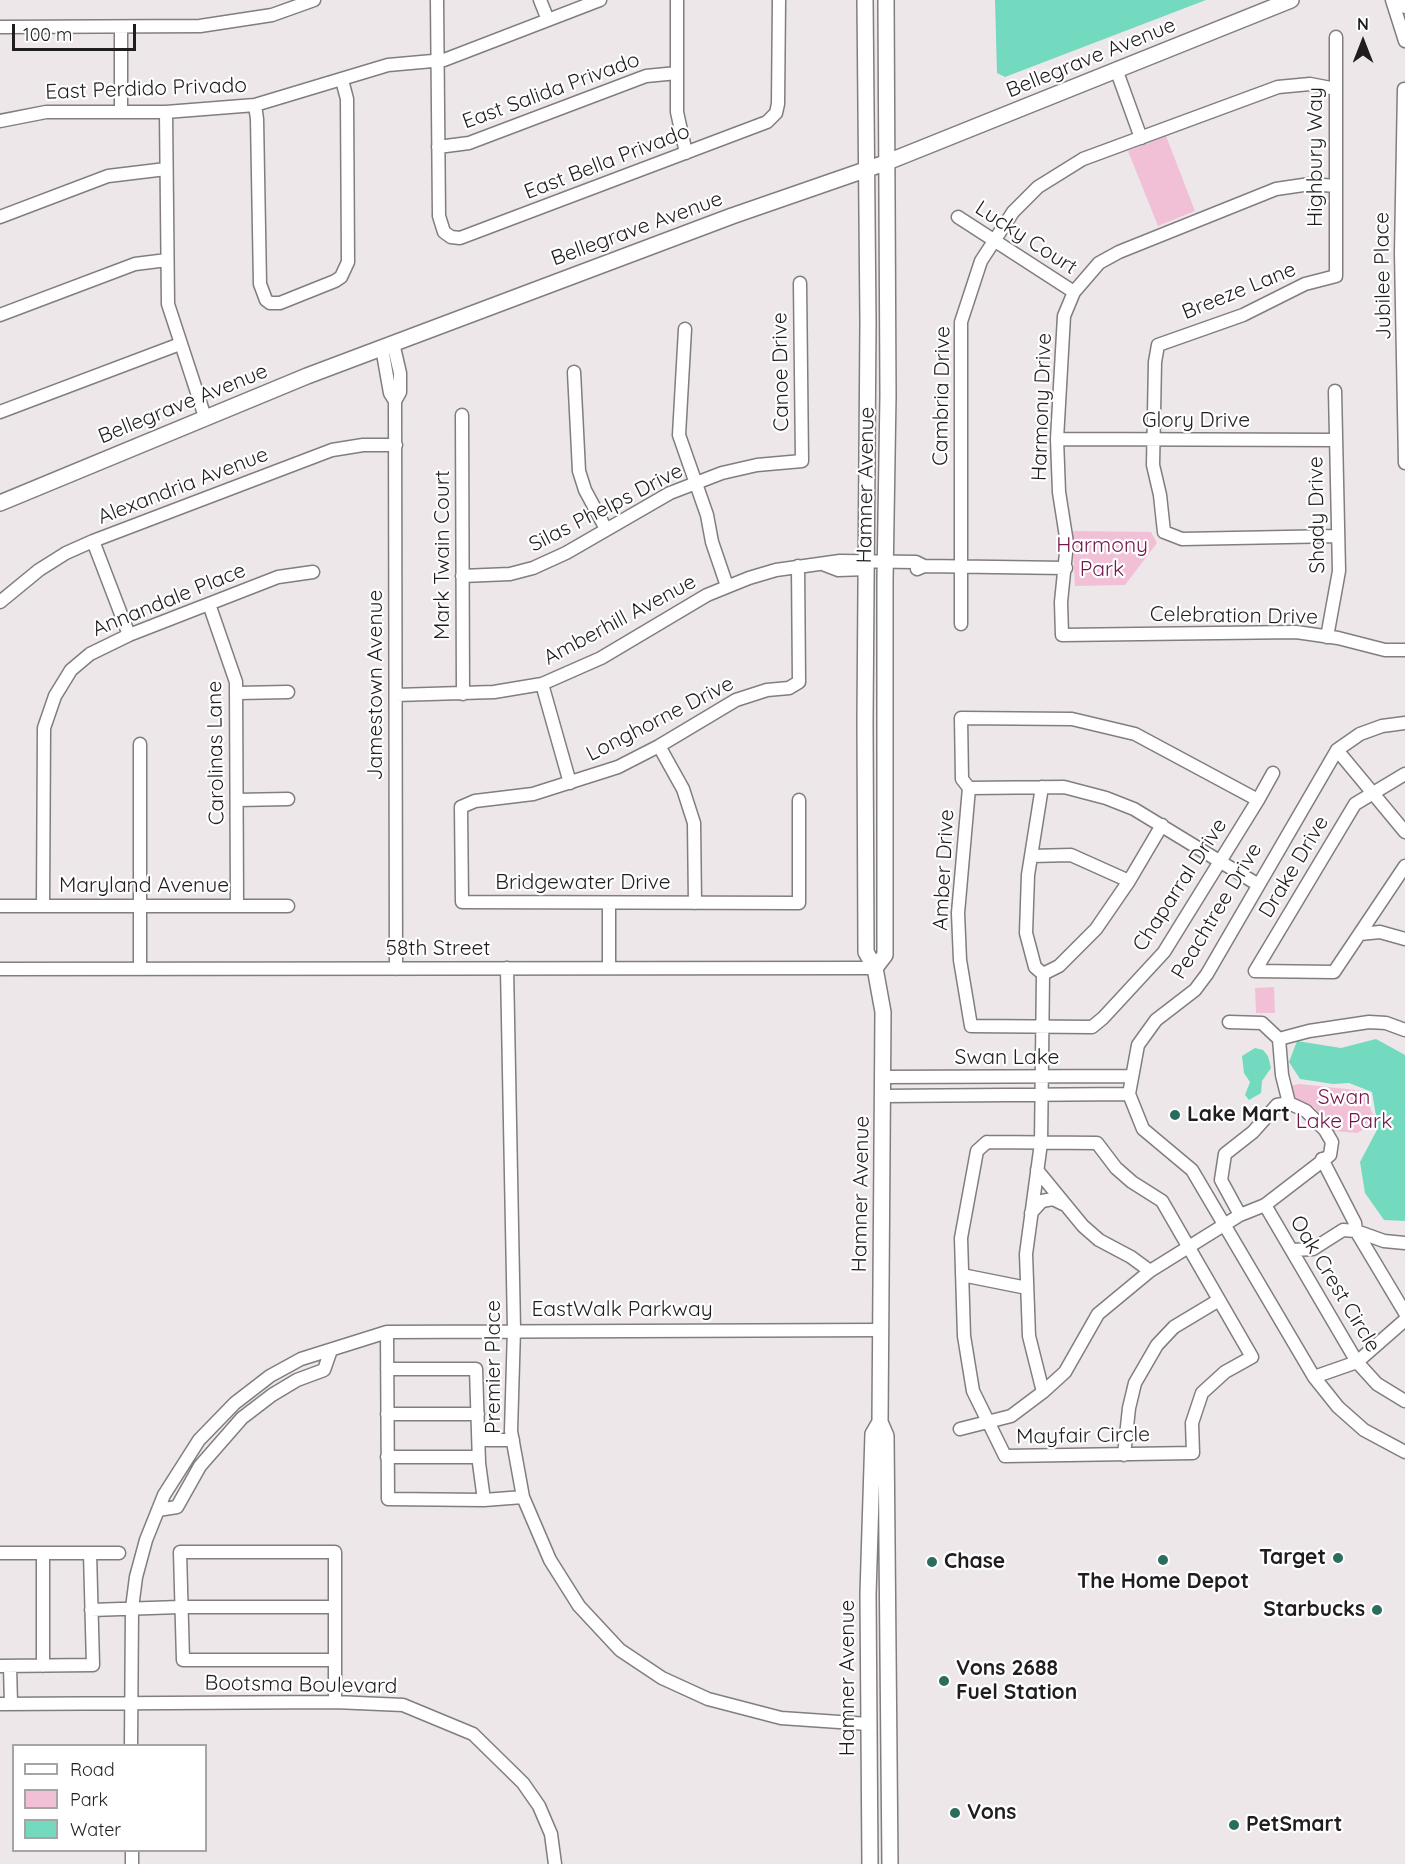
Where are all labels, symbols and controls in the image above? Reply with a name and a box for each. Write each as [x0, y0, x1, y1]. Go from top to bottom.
scale bar [15, 12, 140, 50]
street label: Bellegrave Avenue [1003, 12, 1179, 104]
north arrow [1333, 12, 1393, 72]
text: N [1357, 14, 1369, 34]
text: 100 m [23, 23, 72, 46]
street label: East Salida Privado [459, 47, 643, 135]
street label: East Perdido Privado [45, 73, 247, 105]
street label: Highbury Way [1303, 87, 1329, 227]
street label: East Bella Privado [521, 119, 693, 205]
street label: Bellegrave Avenue [548, 186, 726, 272]
street label: Lucky Court [970, 196, 1082, 280]
street label: Jubilee Place [1369, 212, 1397, 340]
street label: Breeze Lane [1178, 257, 1300, 325]
street label: Canoe Drive [767, 312, 795, 432]
street label: Cambria Drive [928, 326, 956, 466]
street label: Harmony Drive [1027, 333, 1057, 481]
street label: Bellegrave Avenue [95, 358, 271, 450]
street label: Hamner Avenue [852, 406, 880, 564]
street label: Glory Drive [1142, 408, 1250, 434]
street label: Alexandria Avenue [94, 442, 272, 530]
street label: Shady Drive [1303, 456, 1331, 574]
street label: Silas Phelps Drive [525, 458, 687, 558]
street label: Mark Twain Court [430, 470, 456, 640]
park label: Harmony Park [1056, 533, 1148, 583]
street label: Annandale Place [89, 558, 249, 642]
street label: Amberhill Avenue [539, 569, 701, 671]
street label: Jamestown Avenue [363, 590, 389, 780]
street label: Celebration Drive [1150, 602, 1318, 630]
street label: Longhorne Drive [582, 671, 738, 767]
street label: Carolinas Lane [202, 681, 230, 825]
street label: Amber Drive [928, 809, 960, 931]
street label: Drake Drive [1254, 811, 1334, 923]
street label: Chaparral Drive [1128, 814, 1232, 956]
street label: Peachtree Drive [1166, 838, 1268, 984]
street label: Bridgewater Drive [495, 870, 671, 896]
street label: Maryland Avenue [59, 873, 229, 899]
street label: 58th Street [386, 936, 490, 962]
street label: Swan Lake [955, 1045, 1059, 1071]
park label: Swan Lake Park [1296, 1085, 1392, 1135]
place label: Lake Mart [1187, 1102, 1290, 1128]
marker: Lake Mart [1168, 1108, 1182, 1122]
street label: Hamner Avenue [847, 1115, 875, 1273]
street label: Oak Crest Circle [1284, 1211, 1386, 1357]
street label: EastWalk Parkway [531, 1297, 713, 1323]
street label: Premier Place [481, 1300, 507, 1434]
street label: Mayfair Circle [1016, 1422, 1150, 1450]
place label: Target [1259, 1545, 1326, 1571]
place label: Chase [944, 1549, 1005, 1575]
marker: Target [1331, 1551, 1345, 1565]
marker: The Home Depot [1156, 1553, 1170, 1567]
marker: Chase [925, 1555, 939, 1569]
place label: The Home Depot [1077, 1569, 1249, 1595]
place label: Starbucks [1263, 1597, 1365, 1623]
street label: Hamner Avenue [835, 1600, 861, 1756]
marker: Starbucks [1370, 1603, 1384, 1617]
place label: Vons 2688 Fuel Station [956, 1656, 1077, 1706]
street label: Bootsma Boulevard [204, 1671, 398, 1699]
marker: Vons 2688 Fuel Station [937, 1674, 951, 1688]
legend [12, 1744, 207, 1852]
text: Road [70, 1758, 115, 1781]
text: Park [70, 1788, 108, 1811]
place label: Vons [967, 1800, 1016, 1826]
marker: Vons [948, 1806, 962, 1820]
place label: PetSmart [1246, 1812, 1342, 1838]
text: Water [70, 1818, 121, 1841]
marker: PetSmart [1227, 1818, 1241, 1832]

